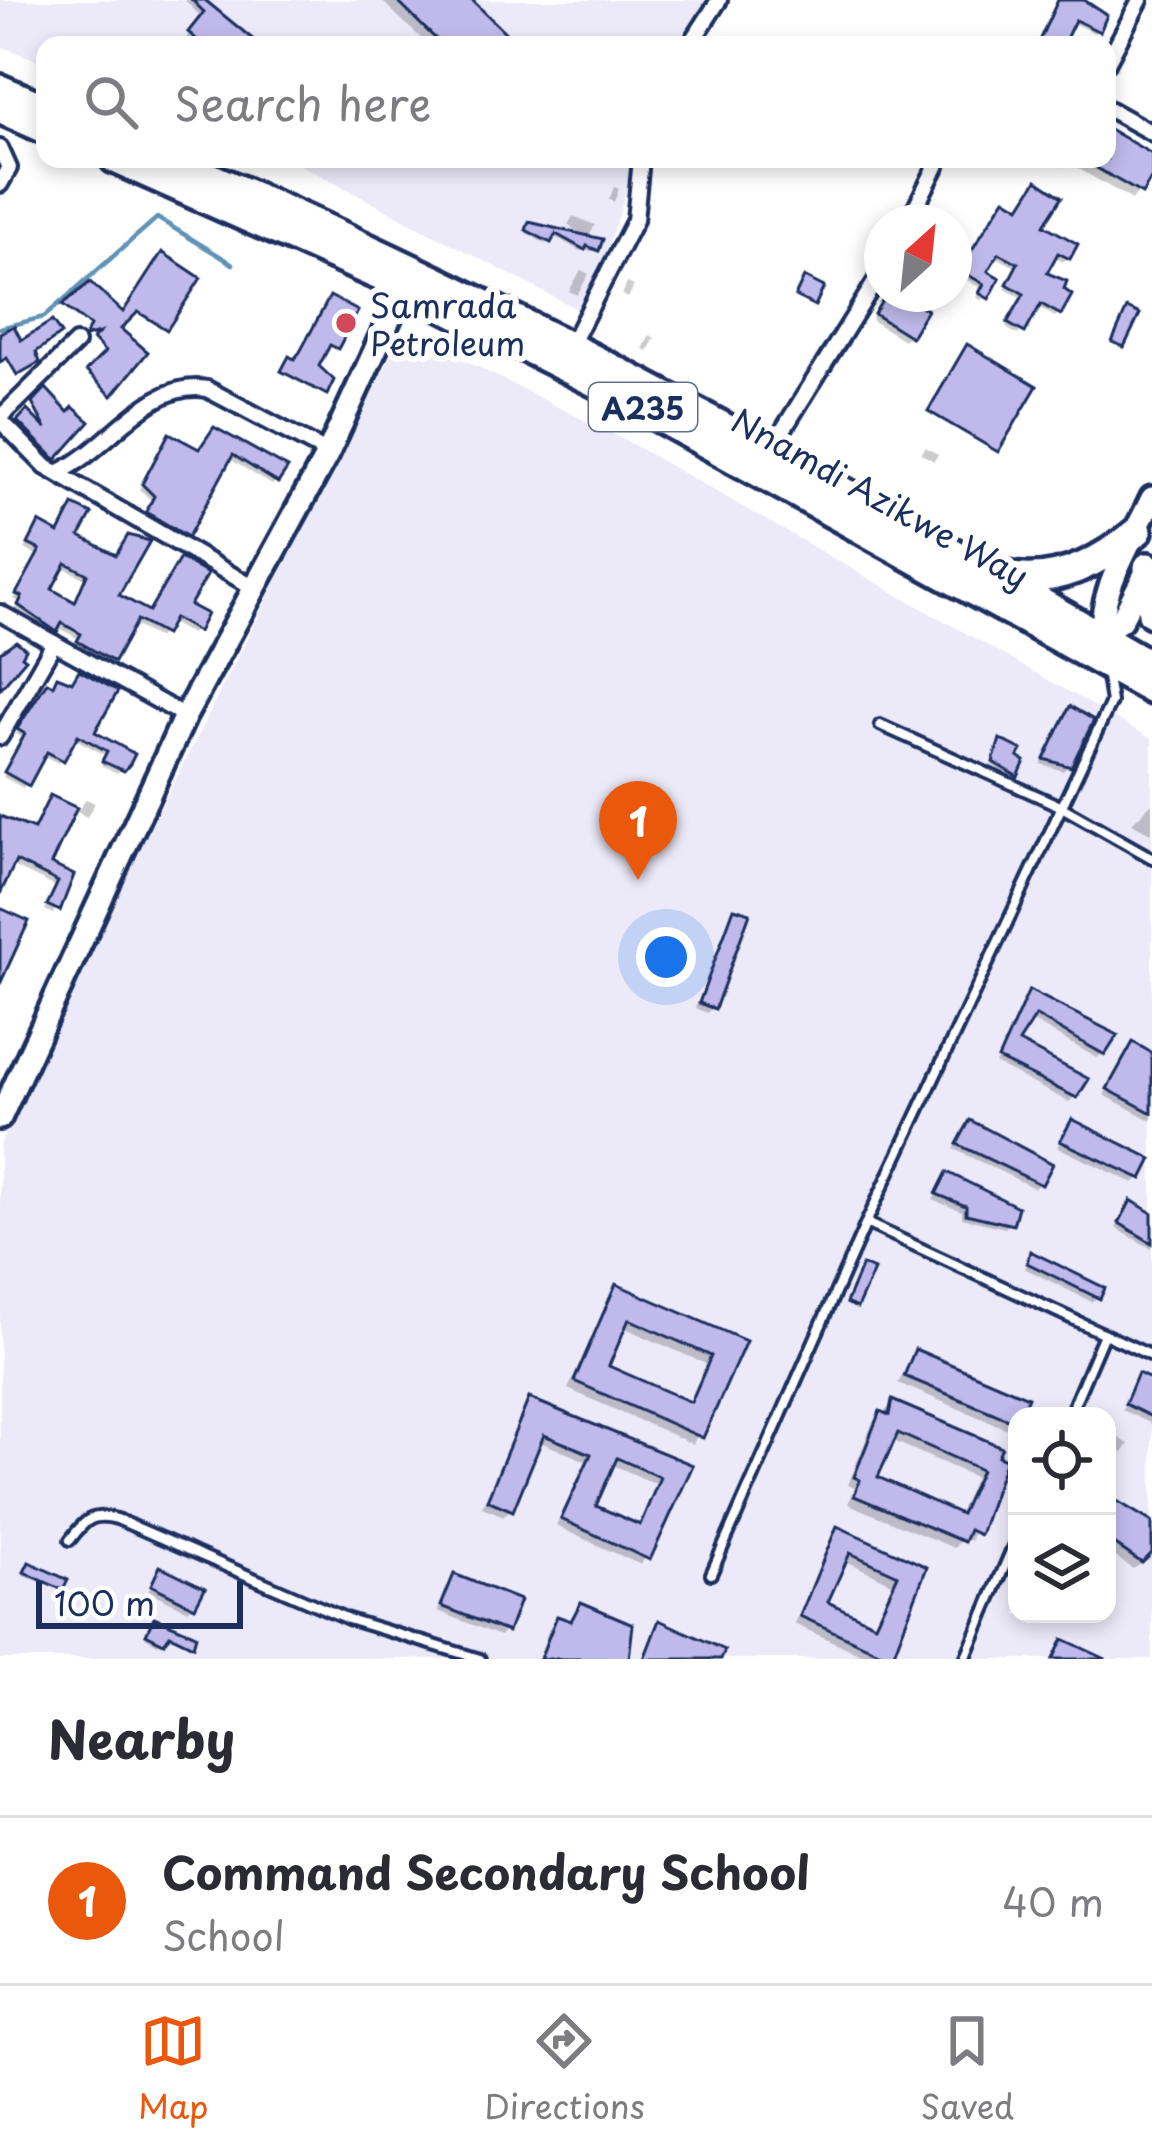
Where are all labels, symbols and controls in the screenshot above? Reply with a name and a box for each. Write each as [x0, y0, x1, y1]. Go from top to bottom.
search box [36, 36, 1116, 168]
text: Search here [174, 68, 431, 136]
icon: search [78, 69, 144, 135]
north arrow [864, 204, 972, 312]
place label: Samrada Petroleum [370, 279, 525, 367]
marker: Samrada Petroleum [333, 310, 359, 336]
road number: A235 [589, 383, 697, 431]
street label: Nnamdi Azikwe Way [723, 394, 1039, 600]
pin: 1 [599, 781, 677, 880]
your location [636, 927, 696, 987]
map controls [1008, 1407, 1116, 1623]
button: locate [1008, 1407, 1116, 1515]
button: layers [1008, 1515, 1116, 1623]
scale bar [36, 1575, 243, 1628]
text: 100 m [54, 1577, 155, 1627]
text: Nearby [48, 1699, 235, 1776]
text: Command Secondary School [162, 1837, 810, 1905]
text: 1 [78, 1871, 96, 1930]
text: 40 m [1002, 1871, 1104, 1930]
text: School [162, 1905, 285, 1964]
tab: Map [138, 2008, 208, 2130]
tab: Directions [484, 2008, 645, 2130]
tab: Saved [920, 2008, 1014, 2130]

